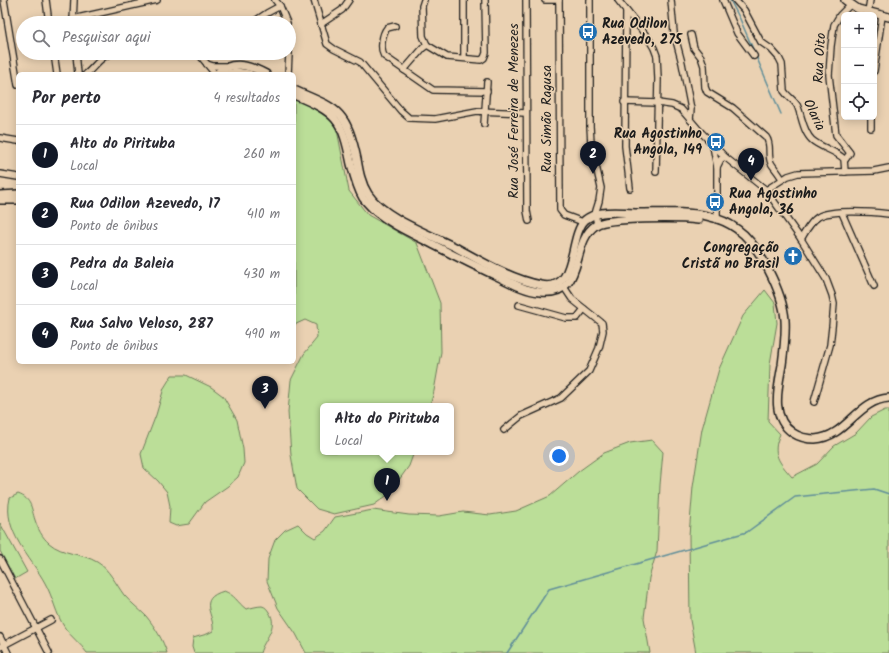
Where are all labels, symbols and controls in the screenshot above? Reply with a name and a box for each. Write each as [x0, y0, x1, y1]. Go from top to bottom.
map controls [841, 12, 877, 120]
button: + [841, 12, 877, 48]
place label: Rua Odilon Azevedo, 275 [602, 13, 684, 51]
search box [16, 16, 296, 60]
bus stop icon: Rua Odilon Azevedo, 275 [577, 21, 599, 43]
street label: Rua José Ferreira de Menezes [503, 23, 525, 199]
text: Pesquisar aqui [62, 26, 151, 50]
icon: search [30, 27, 52, 49]
street label: Rua Oito [808, 32, 832, 84]
button: − [841, 48, 877, 84]
street label: Rua Simão Ragusa [536, 65, 558, 173]
button: locate [841, 84, 877, 120]
text: Por perto [32, 85, 101, 112]
text: 4 resultados [213, 88, 280, 109]
street label: Olaria [797, 95, 831, 135]
place label: Rua Agostinho Angola, 149 [614, 123, 703, 161]
bus stop icon: Rua Agostinho Angola, 149 [705, 131, 727, 153]
text: Alto do Pirituba [70, 132, 175, 156]
pin: 2 [580, 141, 606, 174]
text: 1 [43, 144, 47, 165]
text: 260 m [243, 144, 280, 165]
pin: 4 [738, 148, 764, 181]
text: Local [70, 156, 98, 177]
place label: Rua Agostinho Angola, 36 [729, 183, 818, 221]
bus stop icon: Rua Agostinho Angola, 36 [704, 191, 726, 213]
text: Rua Odilon Azevedo, 17 [70, 192, 220, 216]
text: 2 [41, 204, 49, 225]
text: 410 m [247, 204, 280, 225]
text: Ponto de ônibus [70, 216, 158, 237]
place label: Congregação Cristã no Brasil [682, 237, 780, 275]
church icon: Congregação Cristã no Brasil [782, 245, 804, 267]
text: Pedra da Baleia [70, 252, 174, 276]
text: 3 [41, 264, 49, 285]
text: 430 m [243, 264, 280, 285]
text: Local [70, 276, 98, 297]
text: Rua Salvo Veloso, 287 [70, 312, 213, 336]
text: 4 [41, 324, 49, 345]
text: 490 m [244, 324, 280, 345]
text: Ponto de ônibus [70, 336, 158, 357]
pin: 3 [252, 376, 278, 409]
popup [320, 403, 454, 455]
text: Alto do Pirituba [334, 407, 440, 431]
text: Local [334, 431, 362, 452]
your location [549, 446, 569, 466]
pin: 1 [374, 468, 400, 501]

